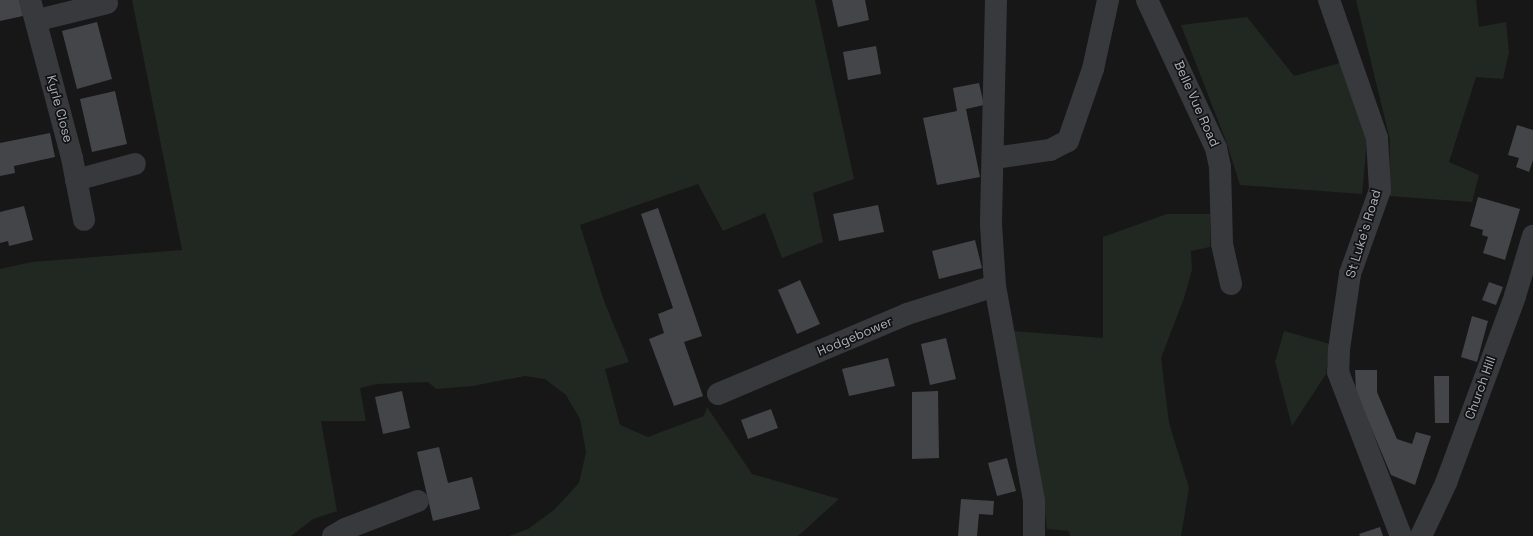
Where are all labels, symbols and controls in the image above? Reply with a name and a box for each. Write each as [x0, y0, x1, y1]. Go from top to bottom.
street label: Belle Vue Road [1170, 59, 1222, 149]
street label: Kyrle Close [43, 74, 75, 144]
street label: St Luke's Road [1343, 188, 1385, 280]
street label: Hodgebower [815, 314, 895, 360]
street label: Church Hill [1462, 354, 1500, 422]

